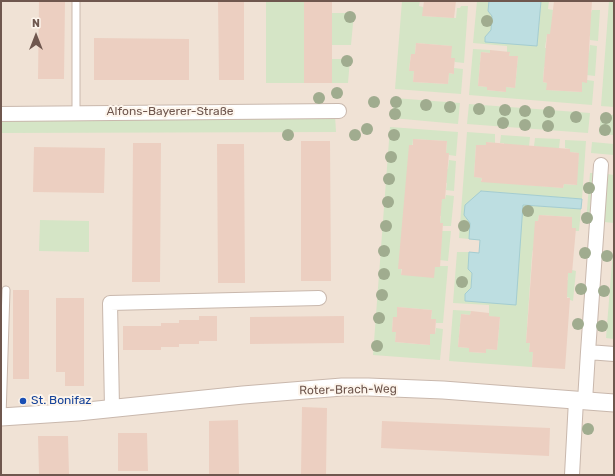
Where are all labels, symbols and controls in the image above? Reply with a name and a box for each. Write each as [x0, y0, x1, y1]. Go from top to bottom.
north arrow [16, 16, 56, 56]
text: N [32, 17, 40, 30]
street label: Alfons-Bayerer-Straße [107, 105, 233, 119]
street label: Roter-Brach-Weg [299, 382, 397, 398]
place label: St. Bonifaz [31, 394, 91, 408]
marker: St. Bonifaz [18, 396, 28, 406]

